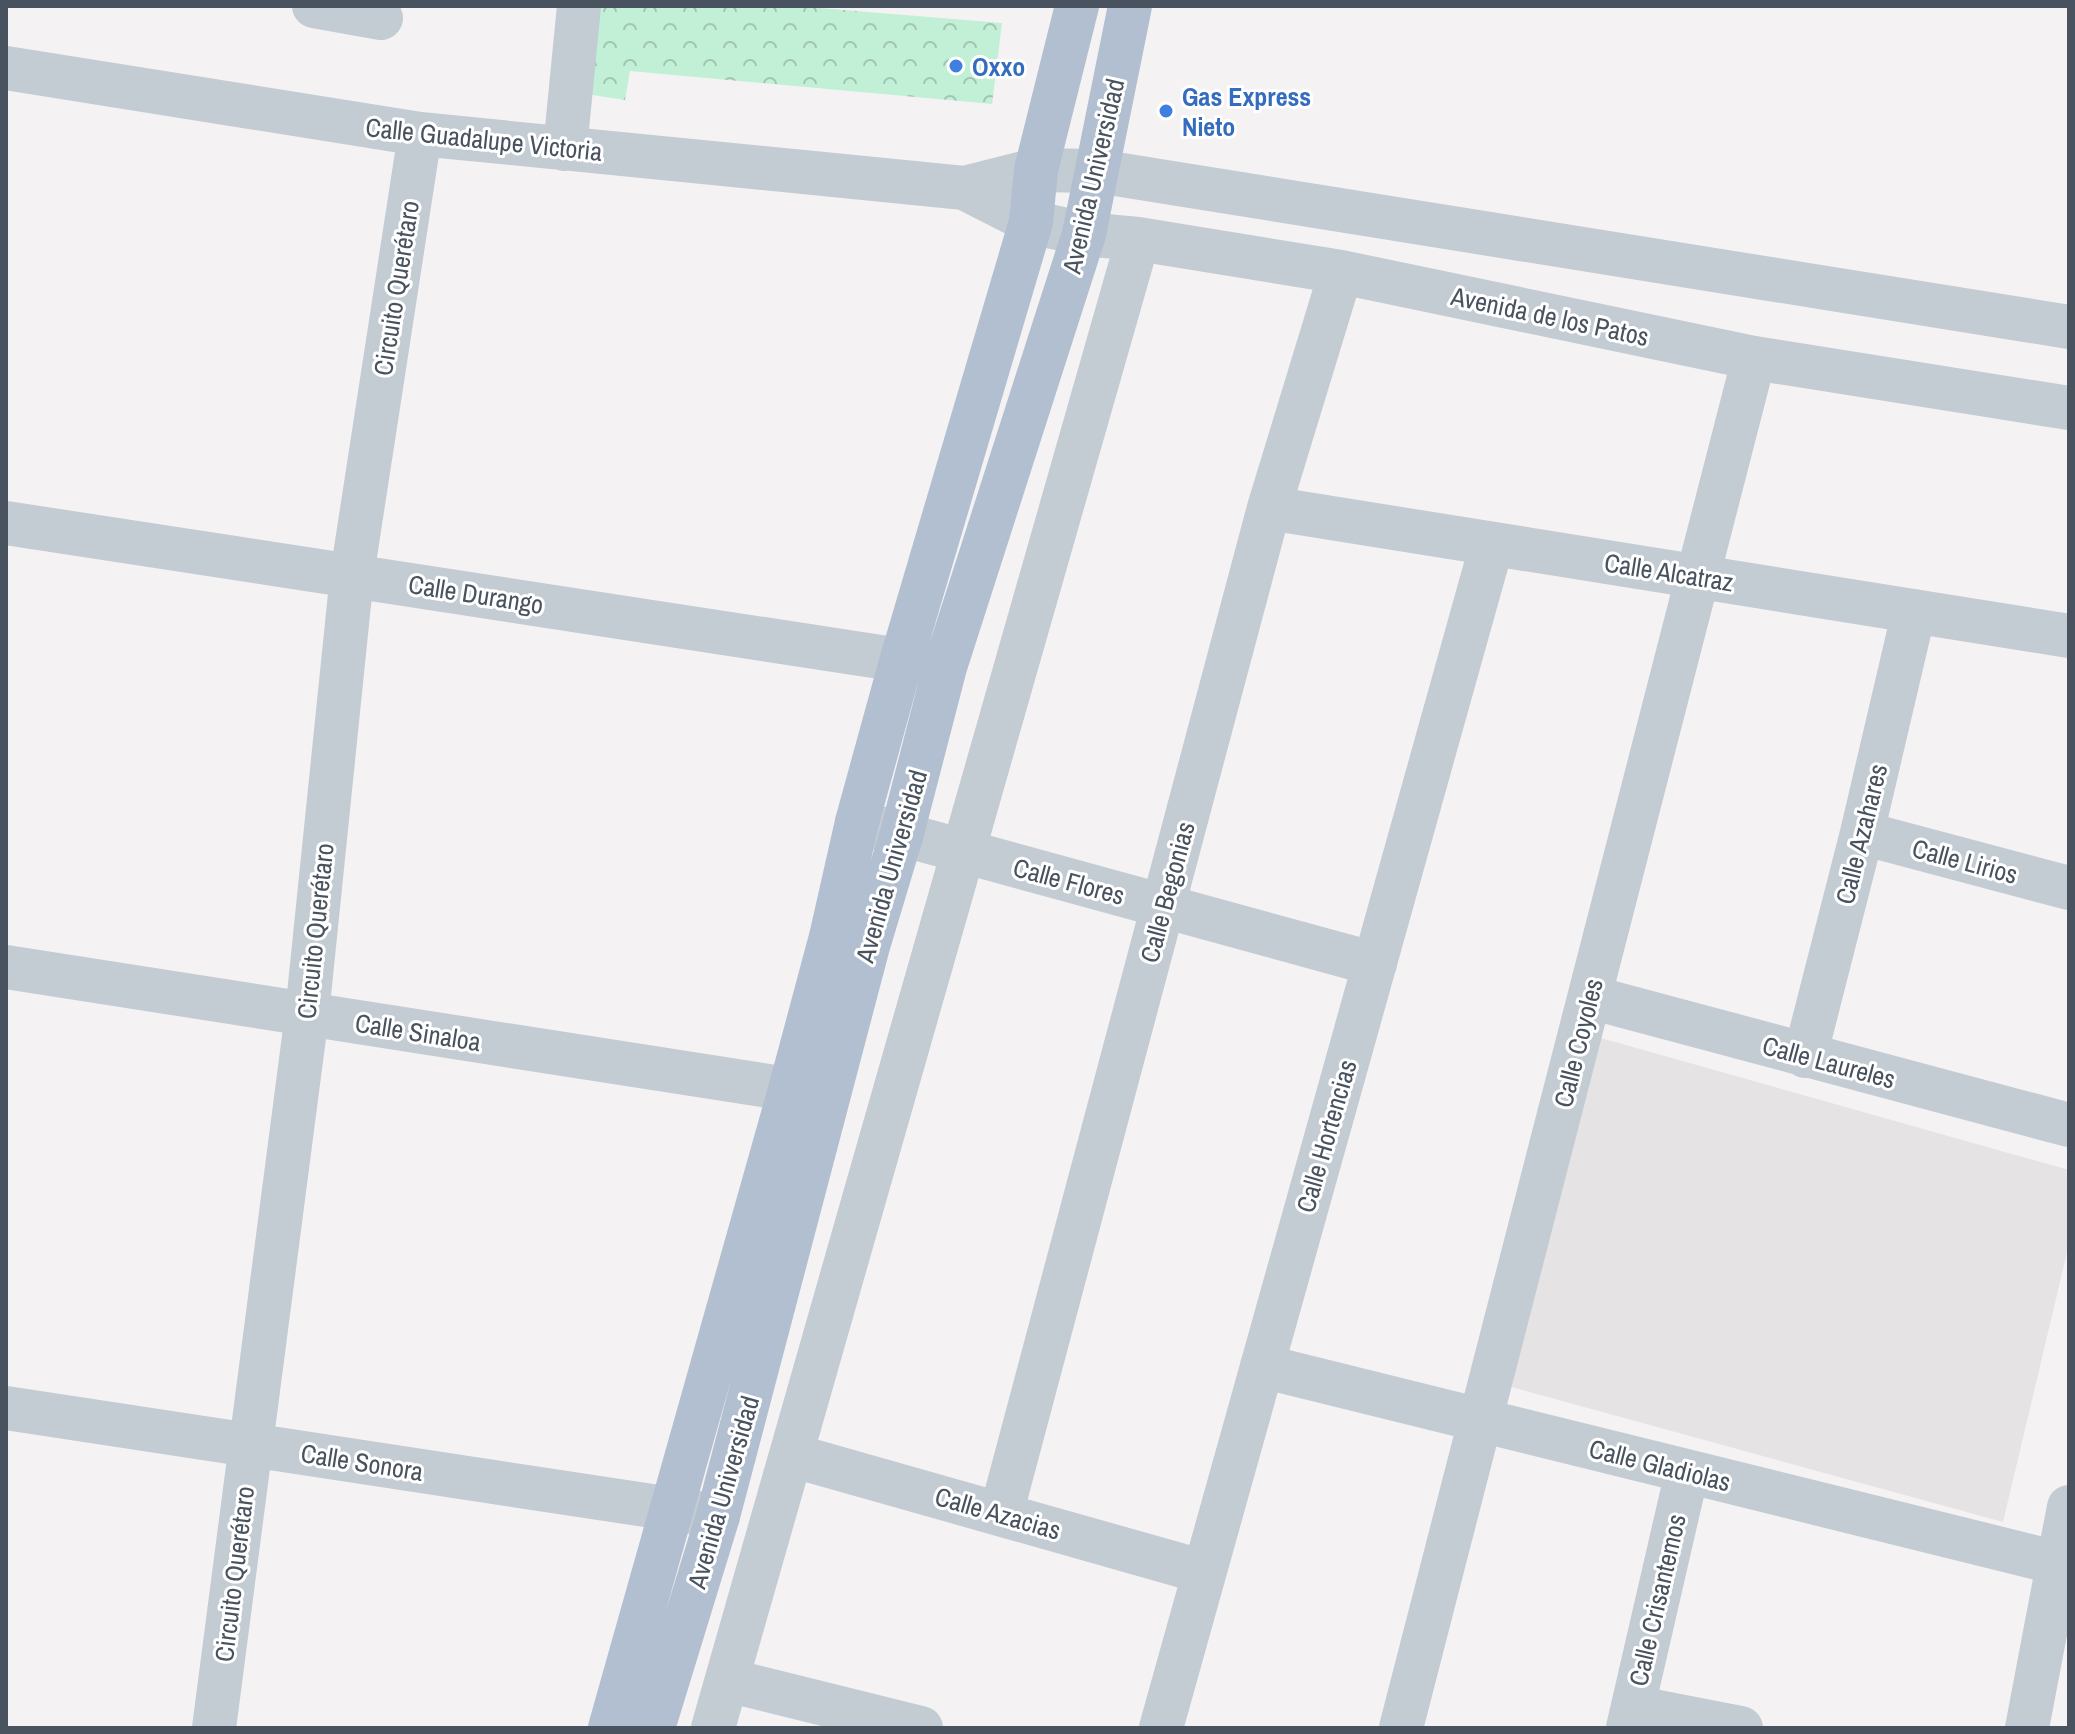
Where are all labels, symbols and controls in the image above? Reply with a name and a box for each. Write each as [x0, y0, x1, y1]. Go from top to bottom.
place label: Oxxo [972, 49, 1025, 84]
marker: Oxxo [947, 57, 965, 75]
street label: Avenida Universidad [1053, 75, 1132, 278]
place label: Gas Express Nieto [1182, 79, 1311, 144]
marker: Gas Express Nieto [1157, 102, 1175, 120]
street label: Calle Guadalupe Victoria [364, 109, 604, 169]
street label: Circuito Querétaro [365, 198, 427, 378]
street label: Avenida de los Patos [1447, 278, 1652, 354]
street label: Calle Alcatraz [1602, 545, 1736, 599]
street label: Calle Durango [406, 566, 546, 622]
street label: Calle Azahares [1827, 760, 1895, 908]
street label: Avenida Universidad [847, 766, 935, 967]
street label: Calle Begonias [1131, 818, 1203, 966]
street label: Calle Lirios [1908, 830, 2022, 892]
street label: Circuito Querétaro [288, 841, 342, 1021]
street label: Calle Flores [1010, 849, 1128, 913]
street label: Calle Coyoles [1545, 975, 1611, 1111]
street label: Calle Sinaloa [353, 1005, 483, 1059]
street label: Calle Laureles [1759, 1027, 1899, 1097]
street label: Calle Hortencias [1287, 1055, 1365, 1217]
street label: Avenida Universidad [679, 1392, 767, 1593]
street label: Calle Gladiolas [1586, 1431, 1734, 1499]
street label: Calle Sonora [298, 1435, 426, 1489]
street label: Calle Azacias [931, 1478, 1065, 1548]
street label: Circuito Querétaro [206, 1484, 262, 1664]
street label: Calle Crisantemos [1620, 1511, 1694, 1689]

